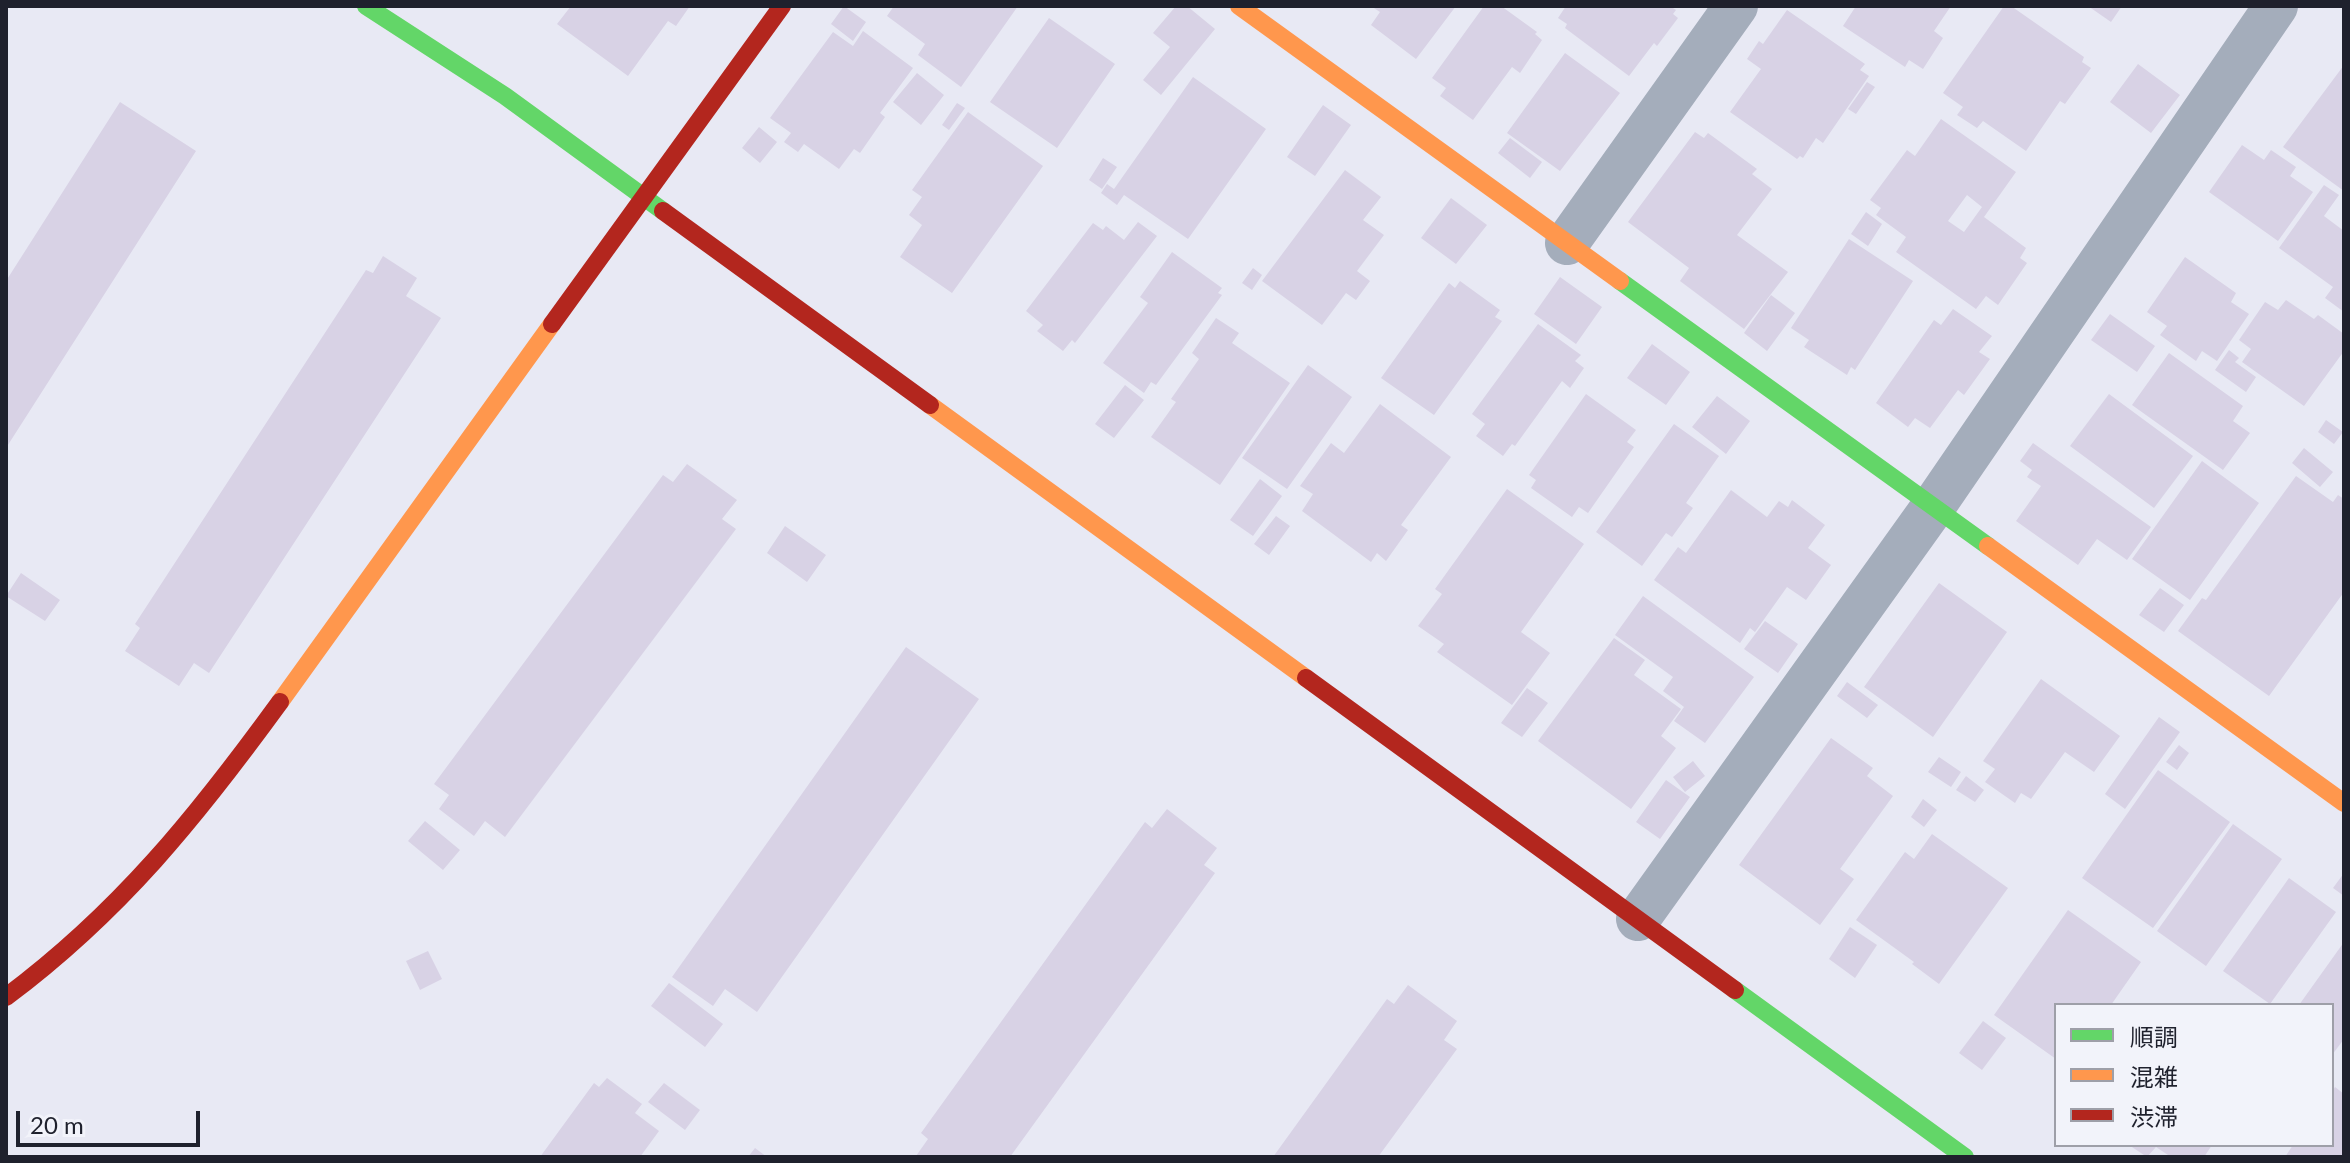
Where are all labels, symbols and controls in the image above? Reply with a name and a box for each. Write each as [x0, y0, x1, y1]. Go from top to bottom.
legend [2054, 1003, 2334, 1147]
text: 順調 [2130, 1022, 2178, 1051]
text: 混雑 [2130, 1062, 2178, 1091]
scale bar [20, 1095, 204, 1145]
text: 渋滞 [2130, 1102, 2178, 1131]
text: 20 m [30, 1110, 84, 1139]

